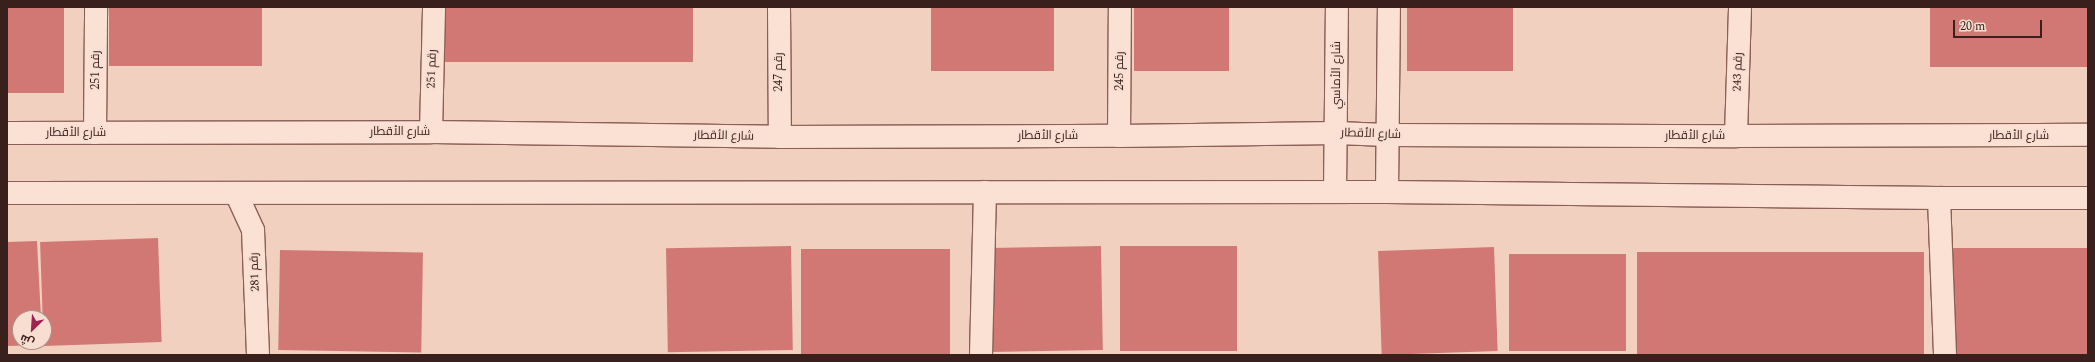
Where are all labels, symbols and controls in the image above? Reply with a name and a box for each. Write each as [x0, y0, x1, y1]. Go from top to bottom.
scale bar [1955, 12, 2044, 38]
text: 20 m [1960, 17, 1985, 36]
street label: شارع الأماسي [1330, 41, 1344, 109]
street label: رقم 251 [424, 49, 440, 89]
street label: رقم 251 [89, 50, 103, 90]
street label: رقم 245 [1113, 51, 1127, 91]
street label: رقم 247 [772, 52, 786, 92]
street label: رقم 243 [1730, 52, 1746, 92]
street label: شارع الأقطار [370, 125, 430, 139]
street label: شارع الأقطار [46, 126, 106, 140]
street label: شارع الأقطار [1341, 126, 1401, 142]
street label: شارع الأقطار [694, 128, 754, 144]
street label: شارع الأقطار [1018, 129, 1078, 143]
street label: شارع الأقطار [1665, 129, 1725, 143]
street label: شارع الأقطار [1989, 129, 2049, 143]
street label: رقم 281 [247, 252, 263, 292]
north arrow [12, 310, 52, 350]
text: ش [17, 330, 37, 351]

